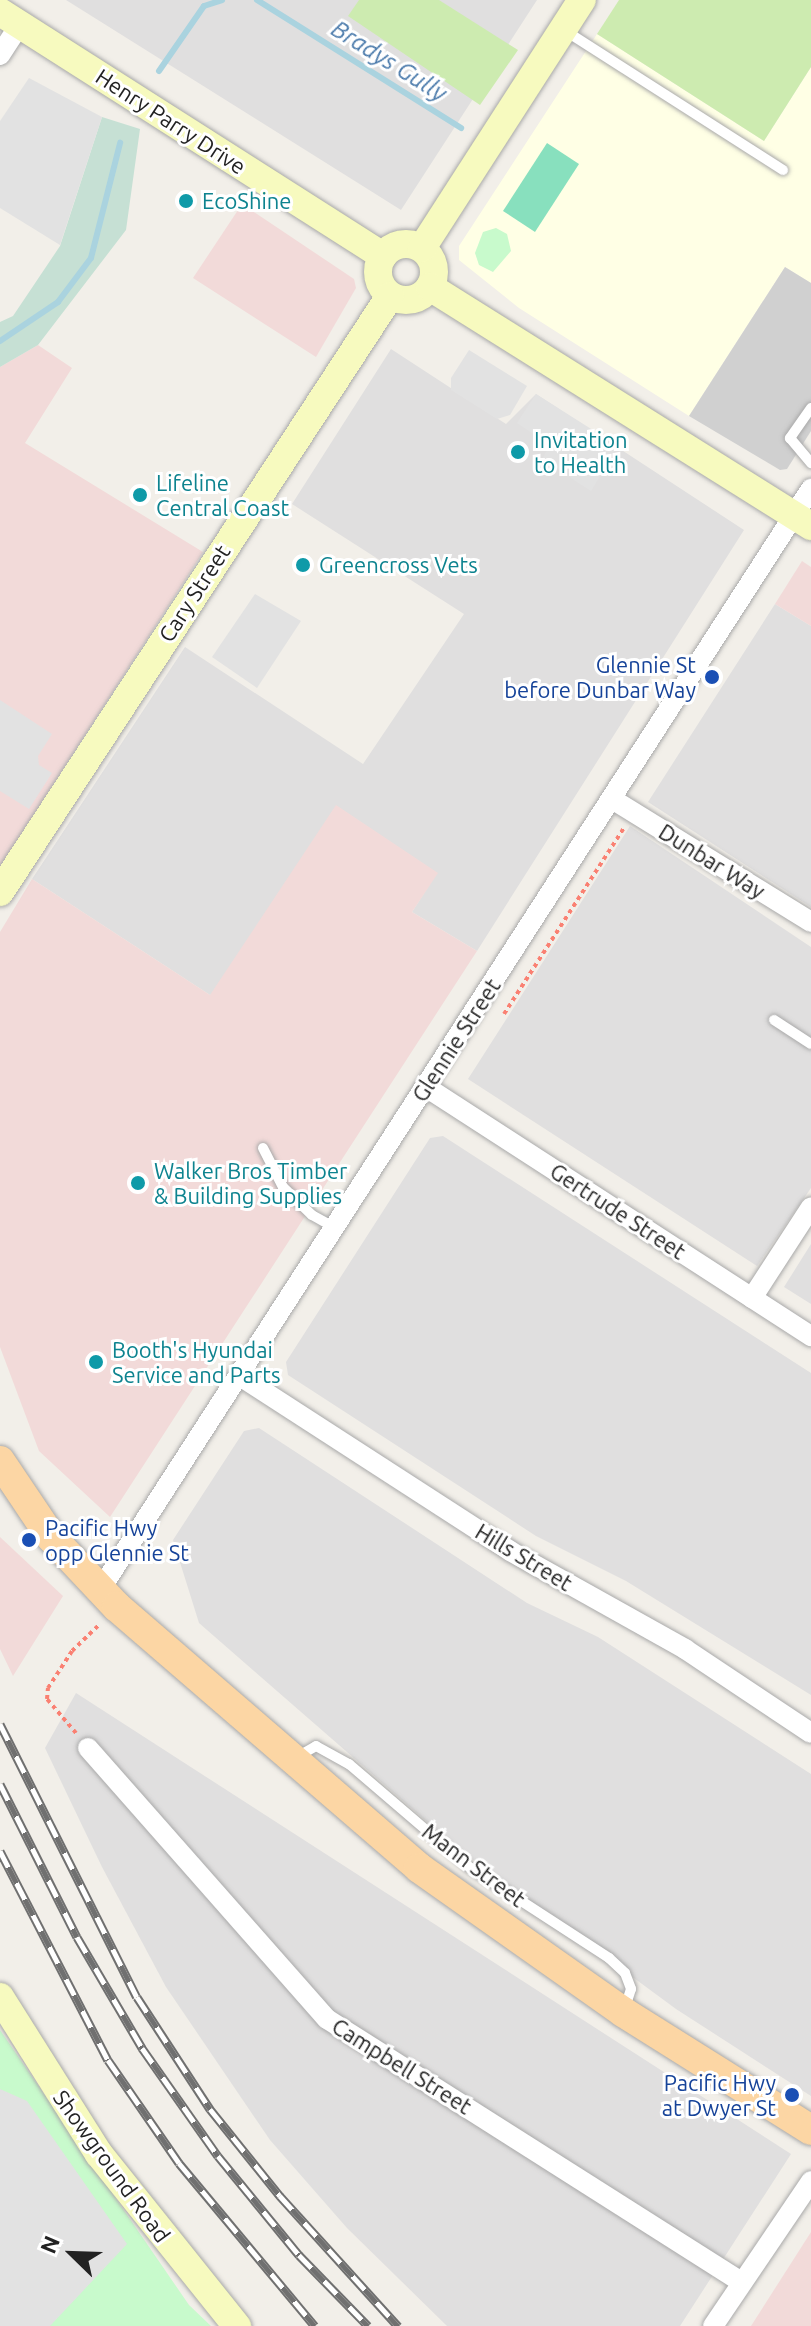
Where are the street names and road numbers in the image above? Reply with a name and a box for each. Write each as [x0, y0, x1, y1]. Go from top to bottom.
street label: Henry Parry Drive [91, 63, 251, 179]
street label: Cary Street [153, 539, 235, 647]
street label: Dunbar Way [654, 818, 770, 904]
street label: Glennie Street [406, 973, 506, 1107]
street label: Gertrude Street [545, 1157, 691, 1265]
street label: Hills Street [471, 1518, 577, 1596]
street label: Mann Street [417, 1818, 531, 1912]
street label: Campbell Street [327, 2012, 477, 2120]
street label: Showground Road [48, 2085, 176, 2247]

